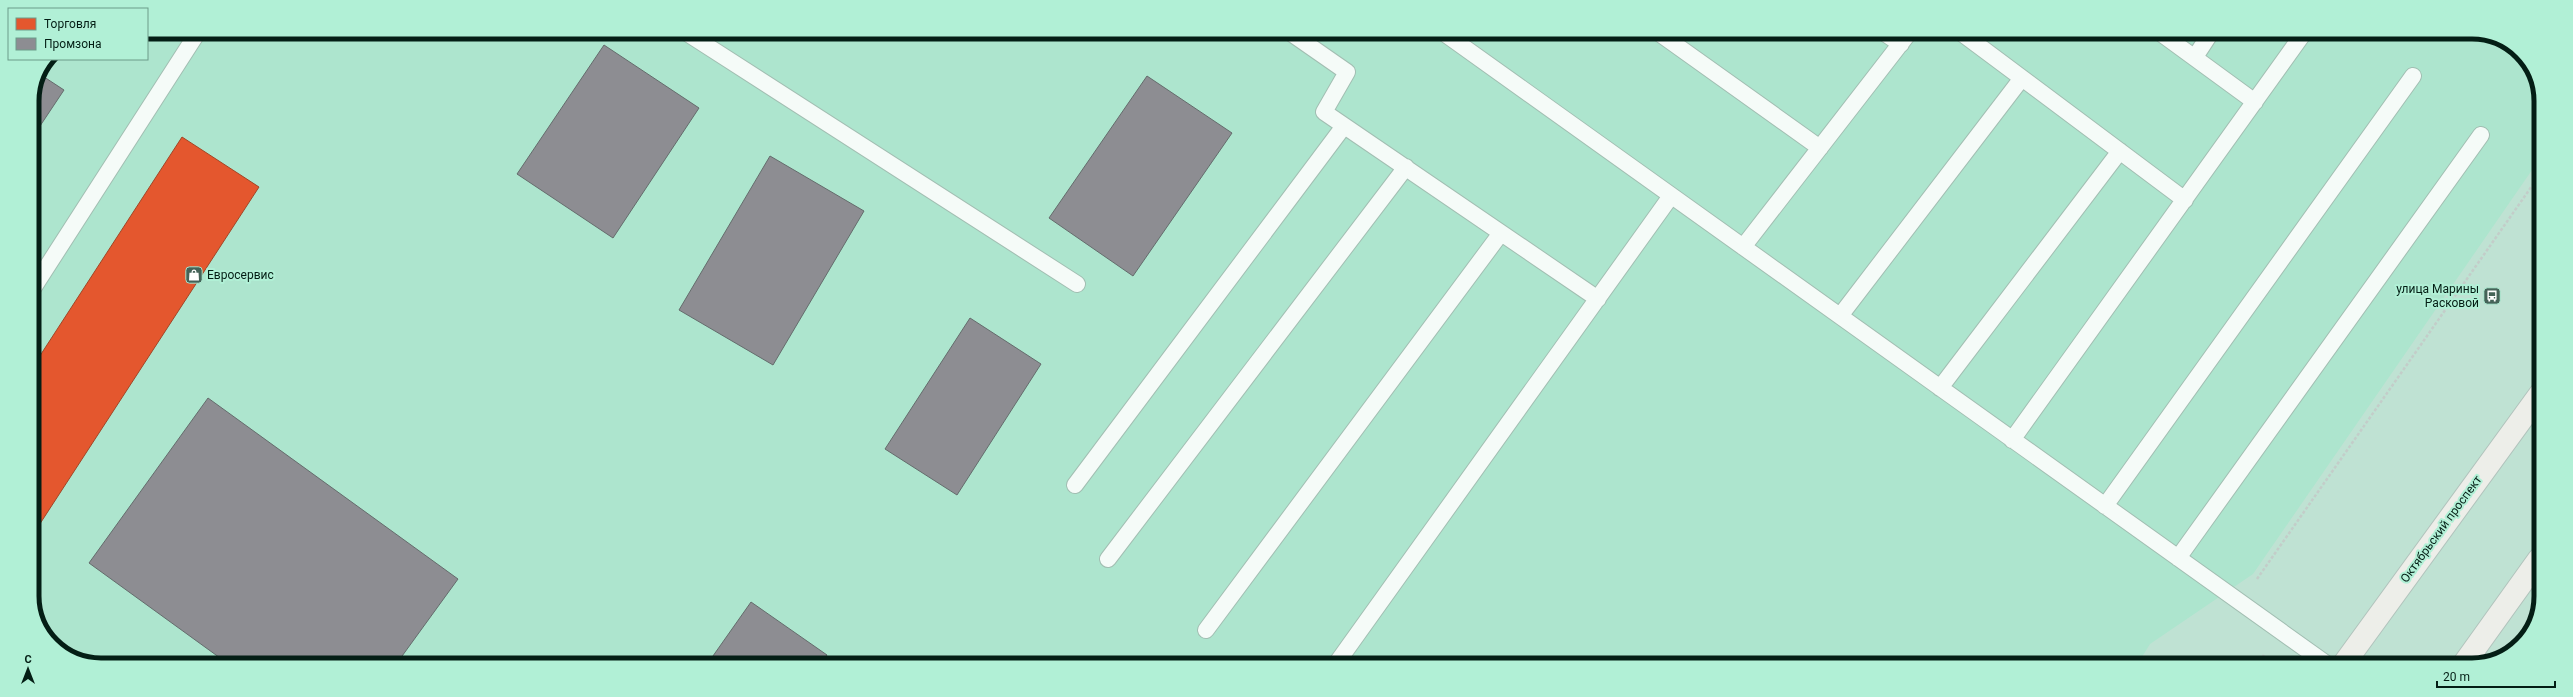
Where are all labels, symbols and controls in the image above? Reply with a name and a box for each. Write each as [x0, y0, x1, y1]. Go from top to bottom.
legend [8, 8, 148, 60]
text: Торговля [44, 17, 96, 31]
text: Промзона [44, 37, 101, 51]
shop icon: Евросервис [184, 265, 204, 285]
place label: Евросервис [207, 268, 274, 282]
place label: улица Марины Расковой [2396, 282, 2479, 310]
bus stop icon: улица Марины Расковой [2482, 286, 2502, 306]
street label: Октябрьский проспект [2397, 473, 2485, 585]
north arrow [8, 649, 48, 689]
text: С [24, 653, 32, 666]
scale bar [2437, 663, 2555, 689]
text: 20 m [2443, 670, 2470, 684]

